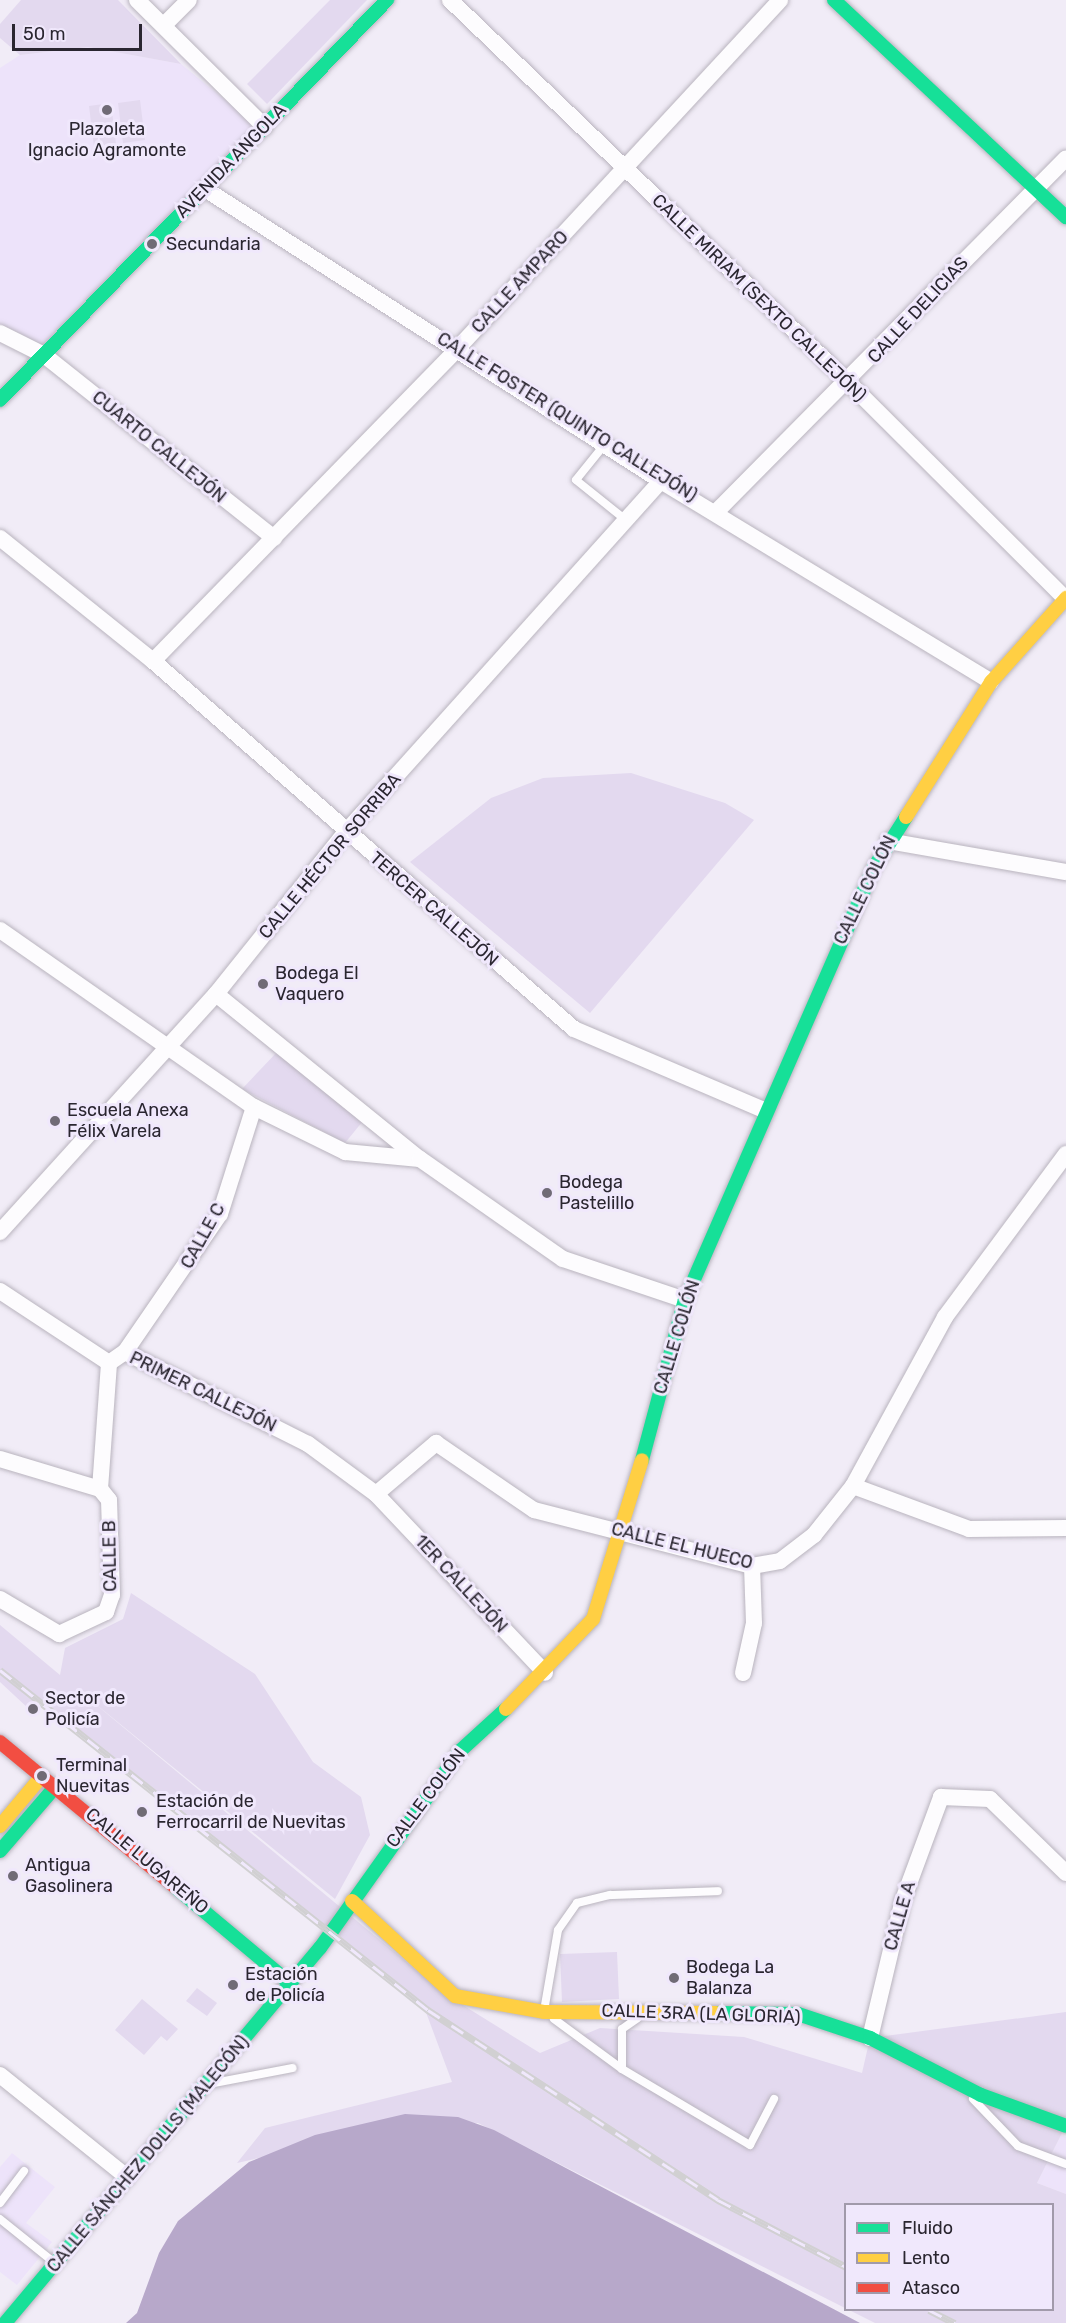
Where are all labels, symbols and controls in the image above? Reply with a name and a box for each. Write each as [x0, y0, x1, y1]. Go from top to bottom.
scale bar [15, 12, 146, 50]
text: 50 m [23, 23, 66, 45]
street label: AVENIDA ANGOLA [171, 99, 291, 223]
marker: Plazoleta Ignacio Agramonte [100, 103, 114, 117]
place label: Plazoleta Ignacio Agramonte [27, 119, 187, 162]
street label: CALLE MIRIAM (SEXTO CALLEJÓN) [647, 190, 871, 406]
street label: CALLE AMPARO [467, 226, 573, 338]
place label: Secundaria [166, 233, 261, 255]
marker: Secundaria [143, 235, 161, 253]
street label: CALLE DELICIAS [863, 252, 973, 368]
street label: CALLE FOSTER (QUINTO CALLEJÓN) [433, 328, 701, 506]
street label: CUARTO CALLEJÓN [88, 386, 230, 508]
street label: CALLE HÉCTOR SORRIBA [254, 769, 406, 943]
street label: CALLE COLÓN [829, 832, 901, 948]
street label: TERCER CALLEJÓN [365, 847, 503, 971]
place label: Bodega El Vaquero [275, 963, 359, 1006]
marker: Bodega El Vaquero [256, 977, 270, 991]
place label: Escuela Anexa Félix Varela [67, 1100, 189, 1142]
marker: Escuela Anexa Félix Varela [48, 1114, 62, 1128]
place label: Bodega Pastelillo [559, 1172, 634, 1214]
marker: Bodega Pastelillo [540, 1186, 554, 1200]
street label: CALLE C [176, 1199, 230, 1273]
street label: CALLE COLÓN [649, 1277, 705, 1397]
street label: PRIMER CALLEJÓN [126, 1347, 280, 1437]
street label: CALLE EL HUECO [609, 1518, 755, 1574]
street label: CALLE B [99, 1520, 121, 1592]
street label: 1ER CALLEJÓN [410, 1531, 512, 1637]
place label: Sector de Policía [45, 1688, 126, 1730]
marker: Sector de Policía [26, 1702, 40, 1716]
street label: CALLE COLÓN [382, 1744, 470, 1852]
place label: Terminal Nuevitas [56, 1755, 130, 1798]
marker: Terminal Nuevitas [33, 1767, 51, 1785]
place label: Estación de Ferrocarril de Nuevitas [156, 1791, 346, 1834]
street label: CALLE LUGAREÑO [81, 1803, 213, 1919]
marker: Estación de Ferrocarril de Nuevitas [133, 1803, 151, 1821]
place label: Antigua Gasolinera [25, 1855, 113, 1898]
marker: Antigua Gasolinera [6, 1869, 20, 1883]
street label: CALLE A [880, 1879, 920, 1953]
place label: Bodega La Balanza [686, 1957, 774, 2000]
place label: Estación de Policía [245, 1964, 325, 2006]
marker: Bodega La Balanza [667, 1971, 681, 1985]
marker: Estación de Policía [226, 1978, 240, 1992]
street label: CALLE 3RA (LA GLORIA) [601, 2000, 801, 2028]
street label: CALLE SÁNCHEZ DOLLS (MALECÓN) [42, 2031, 254, 2277]
legend [844, 2203, 1054, 2311]
text: Fluido [902, 2217, 953, 2239]
text: Lento [902, 2247, 950, 2269]
text: Atasco [902, 2277, 960, 2299]

